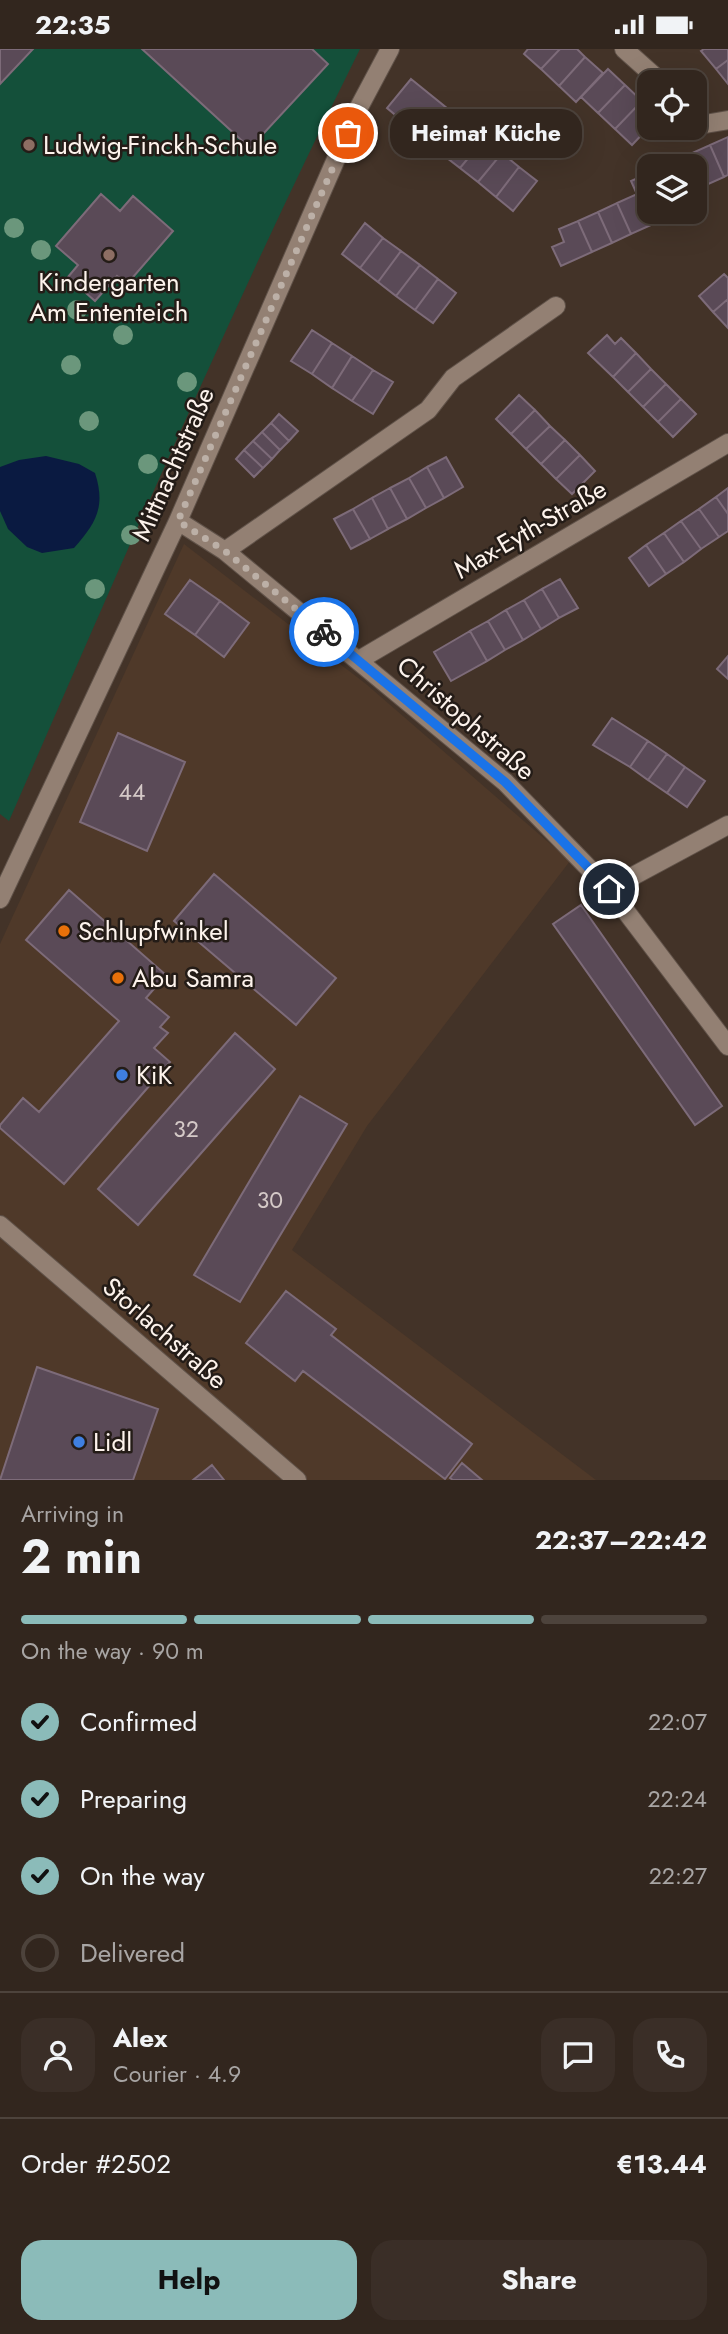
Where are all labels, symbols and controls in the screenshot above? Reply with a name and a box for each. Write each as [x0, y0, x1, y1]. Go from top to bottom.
text: 22:35 [35, 6, 110, 44]
map controls [637, 70, 707, 224]
button: locate [637, 70, 707, 140]
pin [318, 103, 378, 163]
callout: Heimat Küche [390, 109, 582, 157]
icon: bag [329, 114, 367, 152]
text: Heimat Küche [411, 116, 561, 150]
place label: Ludwig-Finckh-Schule [43, 126, 277, 164]
marker: Ludwig-Finckh-Schule [21, 137, 37, 153]
button: layers [637, 154, 707, 224]
marker: Kindergarten Am Ententeich [101, 247, 117, 263]
place label: Kindergarten Am Ententeich [30, 263, 188, 331]
street label: Mittnachtstraße [122, 381, 224, 547]
street label: Max-Eyth-Straße [446, 470, 614, 588]
courier [289, 597, 359, 667]
icon: bike [305, 613, 343, 651]
street label: Christophstraße [388, 647, 544, 789]
house number: 44 [119, 775, 145, 809]
pin [579, 859, 639, 919]
icon: home [590, 870, 628, 908]
place label: Schlupfwinkel [78, 912, 229, 950]
marker: Schlupfwinkel [56, 923, 72, 939]
place label: Abu Samra [132, 959, 254, 997]
marker: Abu Samra [110, 970, 126, 986]
place label: KiK [136, 1056, 172, 1094]
marker: KiK [114, 1067, 130, 1083]
house number: 32 [173, 1112, 199, 1146]
house number: 30 [257, 1183, 283, 1217]
street label: Storlachstraße [94, 1268, 236, 1398]
place label: Lidl [93, 1423, 132, 1461]
marker: Lidl [71, 1434, 87, 1450]
text: Arriving in [21, 1497, 124, 1531]
text: 22:37–22:42 [535, 1521, 707, 1559]
text: 2 min [21, 1524, 142, 1590]
text: On the way · 90 m [21, 1634, 204, 1668]
icon: check [21, 1703, 59, 1741]
text: Confirmed [80, 1703, 197, 1741]
text: 22:07 [648, 1705, 707, 1739]
icon: check [21, 1780, 59, 1818]
text: Preparing [80, 1780, 187, 1818]
text: 22:24 [647, 1782, 707, 1816]
icon: check [21, 1857, 59, 1895]
text: On the way [80, 1857, 205, 1895]
text: 22:27 [649, 1859, 707, 1893]
text: Delivered [80, 1934, 185, 1972]
button: person [21, 2018, 95, 2092]
button: chat [541, 2018, 615, 2092]
button: phone [633, 2018, 707, 2092]
text: Alex [113, 2019, 167, 2057]
text: Courier · 4.9 [113, 2057, 241, 2091]
text: Order #2502 [21, 2145, 171, 2183]
text: €13.44 [616, 2145, 707, 2183]
button: Help [21, 2240, 357, 2320]
button: Share [371, 2240, 707, 2320]

